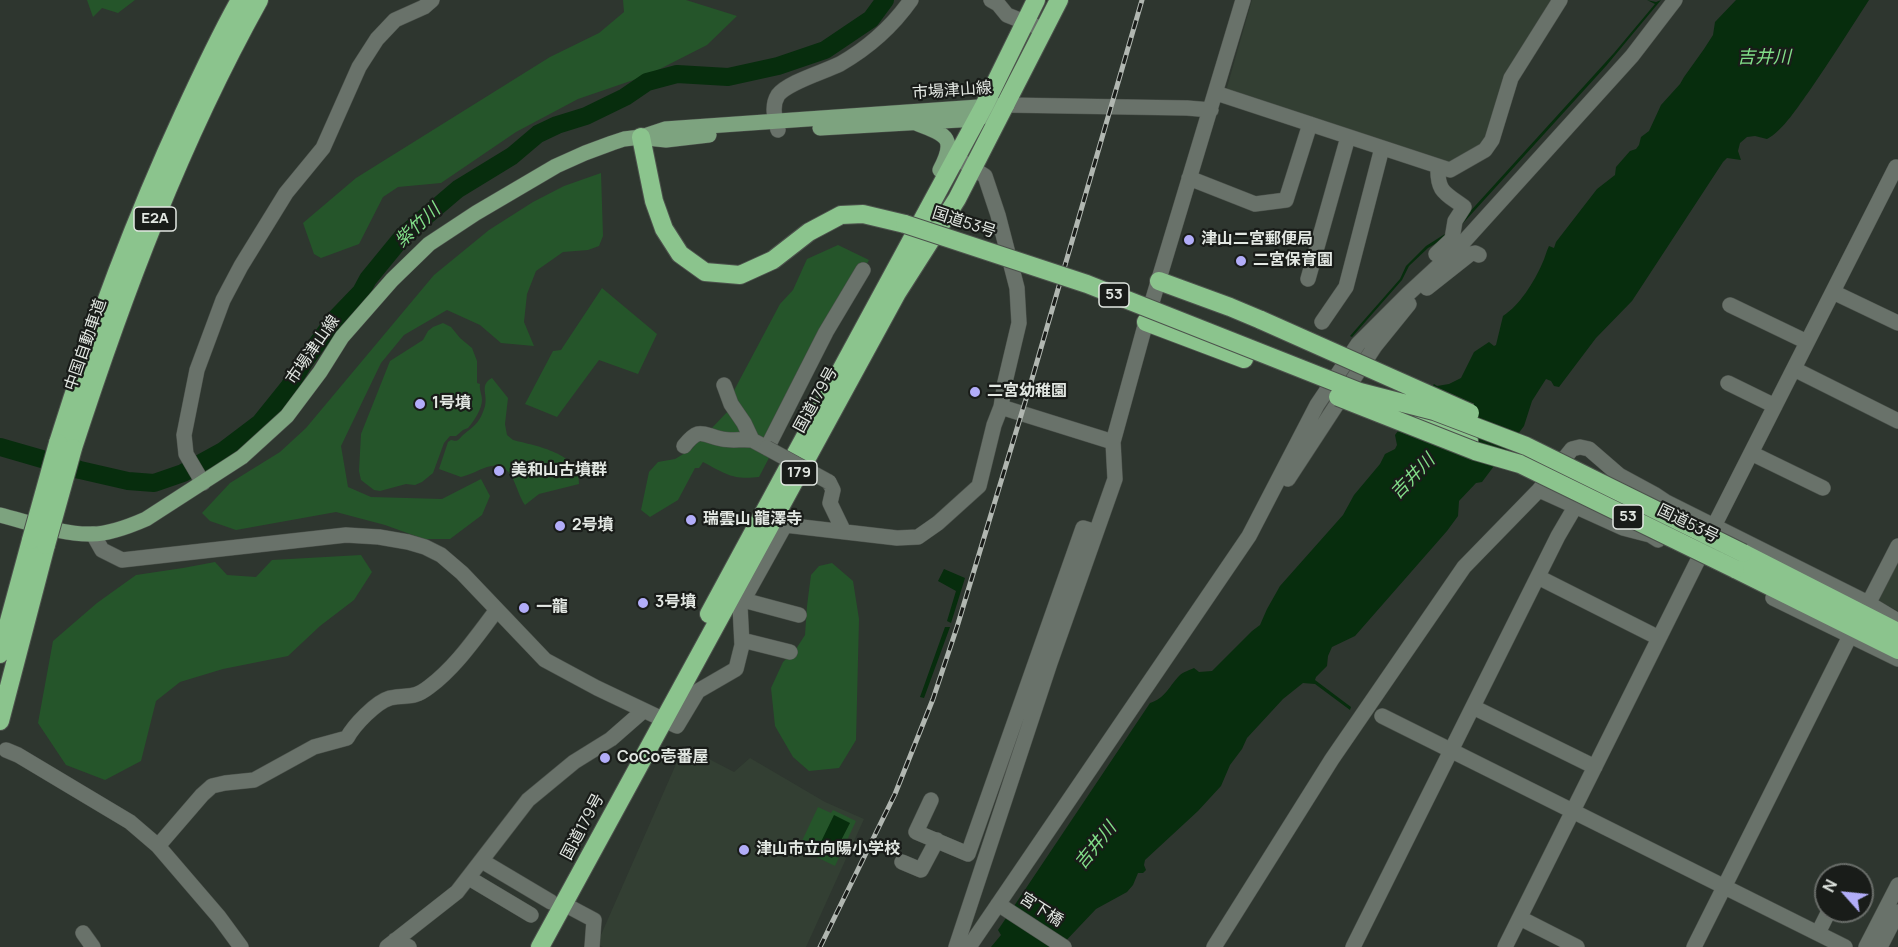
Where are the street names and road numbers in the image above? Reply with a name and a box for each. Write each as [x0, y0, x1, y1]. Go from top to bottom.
street label: 市場津山線 [911, 79, 993, 103]
street label: 国道53号 [930, 204, 998, 242]
road number: E2A [134, 207, 176, 231]
road number: 53 [1099, 283, 1129, 307]
street label: 中国自動車道 [61, 296, 111, 394]
street label: 市場津山線 [282, 312, 344, 388]
street label: 国道179号 [790, 364, 842, 436]
road number: 179 [781, 461, 817, 485]
street label: 国道53号 [1654, 501, 1722, 547]
road number: 53 [1613, 505, 1643, 529]
street label: 国道179号 [558, 791, 608, 863]
street label: 宮下橋 [1016, 889, 1066, 931]

